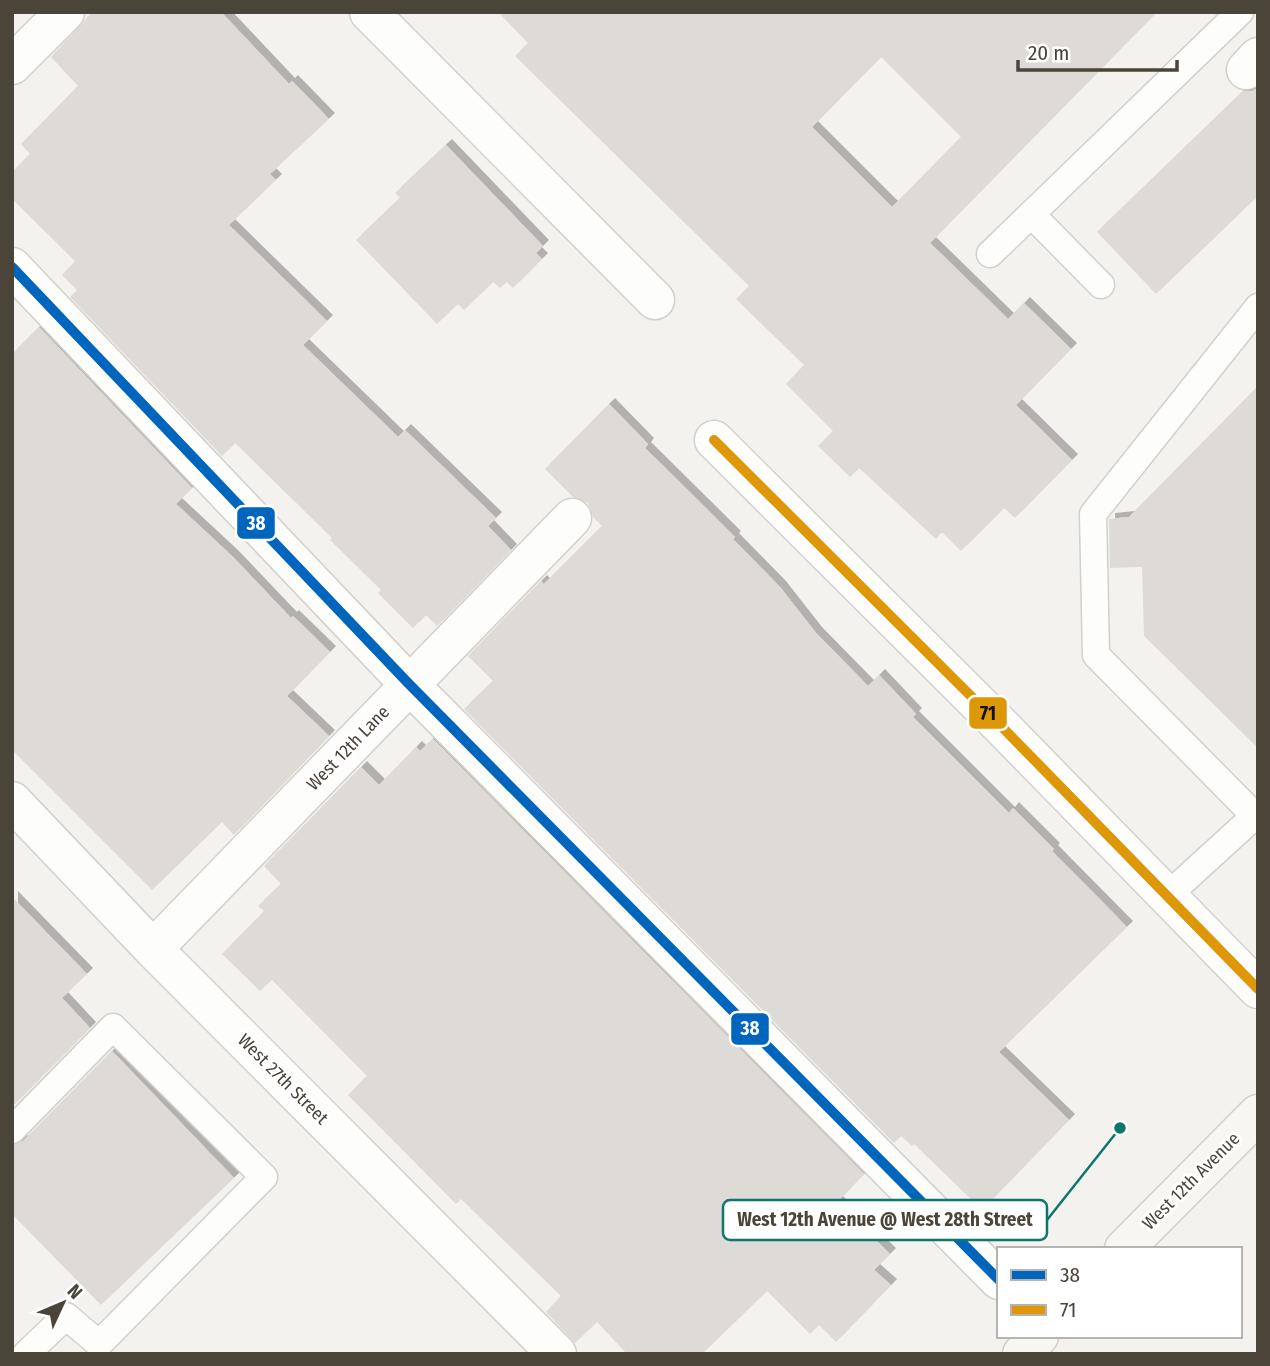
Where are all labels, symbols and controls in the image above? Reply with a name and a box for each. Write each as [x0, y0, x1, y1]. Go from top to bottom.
scale bar [1018, 28, 1177, 72]
text: 20 m [1028, 40, 1069, 66]
line badge: 38 [236, 506, 276, 540]
text: 38 [245, 512, 266, 535]
line badge: 71 [968, 696, 1008, 730]
street label: West 12th Lane [302, 701, 394, 795]
text: 71 [980, 702, 996, 725]
line badge: 38 [730, 1012, 770, 1046]
text: 38 [739, 1017, 760, 1040]
street label: West 27th Street [233, 1029, 333, 1129]
street label: West 12th Avenue [1138, 1128, 1244, 1234]
callout: West 12th Avenue @ West 28th Street [723, 1200, 1047, 1240]
text: West 12th Avenue @ West 28th Street [737, 1208, 1033, 1231]
legend [997, 1247, 1242, 1338]
text: 38 [1060, 1262, 1080, 1288]
north arrow [28, 1268, 98, 1338]
text: N [63, 1279, 87, 1304]
text: 71 [1060, 1297, 1076, 1323]

